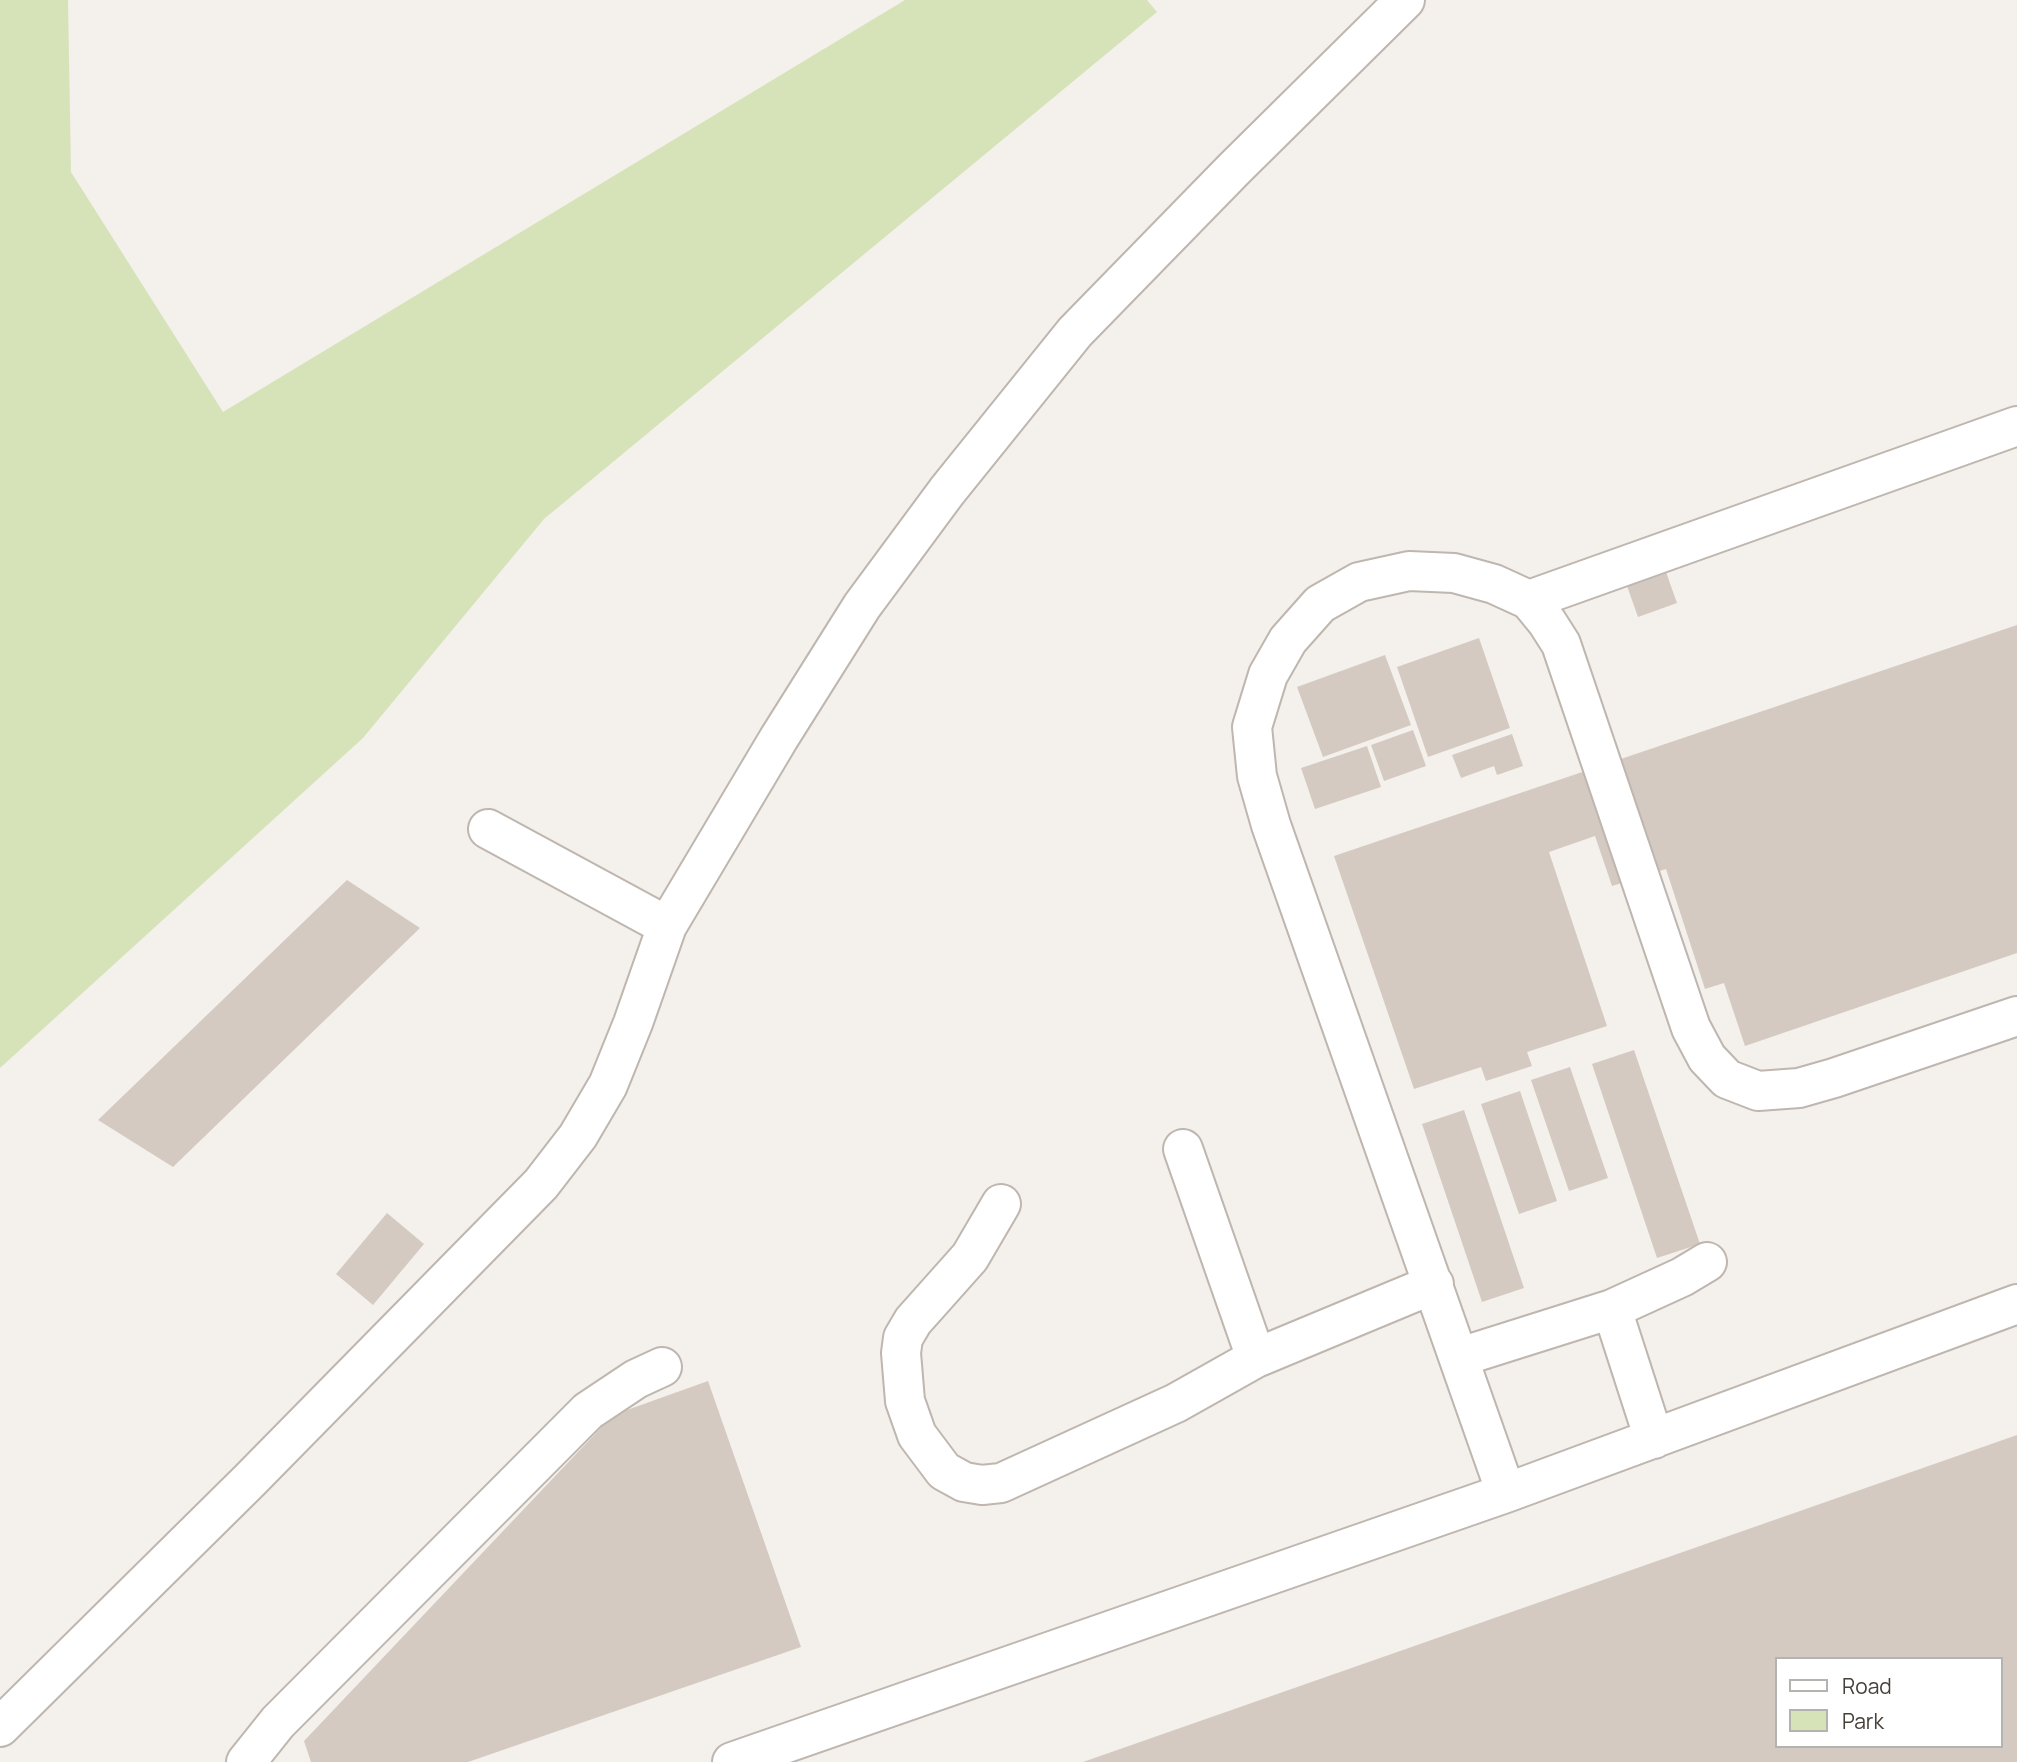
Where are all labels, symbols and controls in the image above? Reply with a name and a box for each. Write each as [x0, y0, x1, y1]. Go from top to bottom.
legend [1776, 1657, 2003, 1748]
text: Road [1842, 1672, 1892, 1700]
text: Park [1842, 1707, 1884, 1735]

